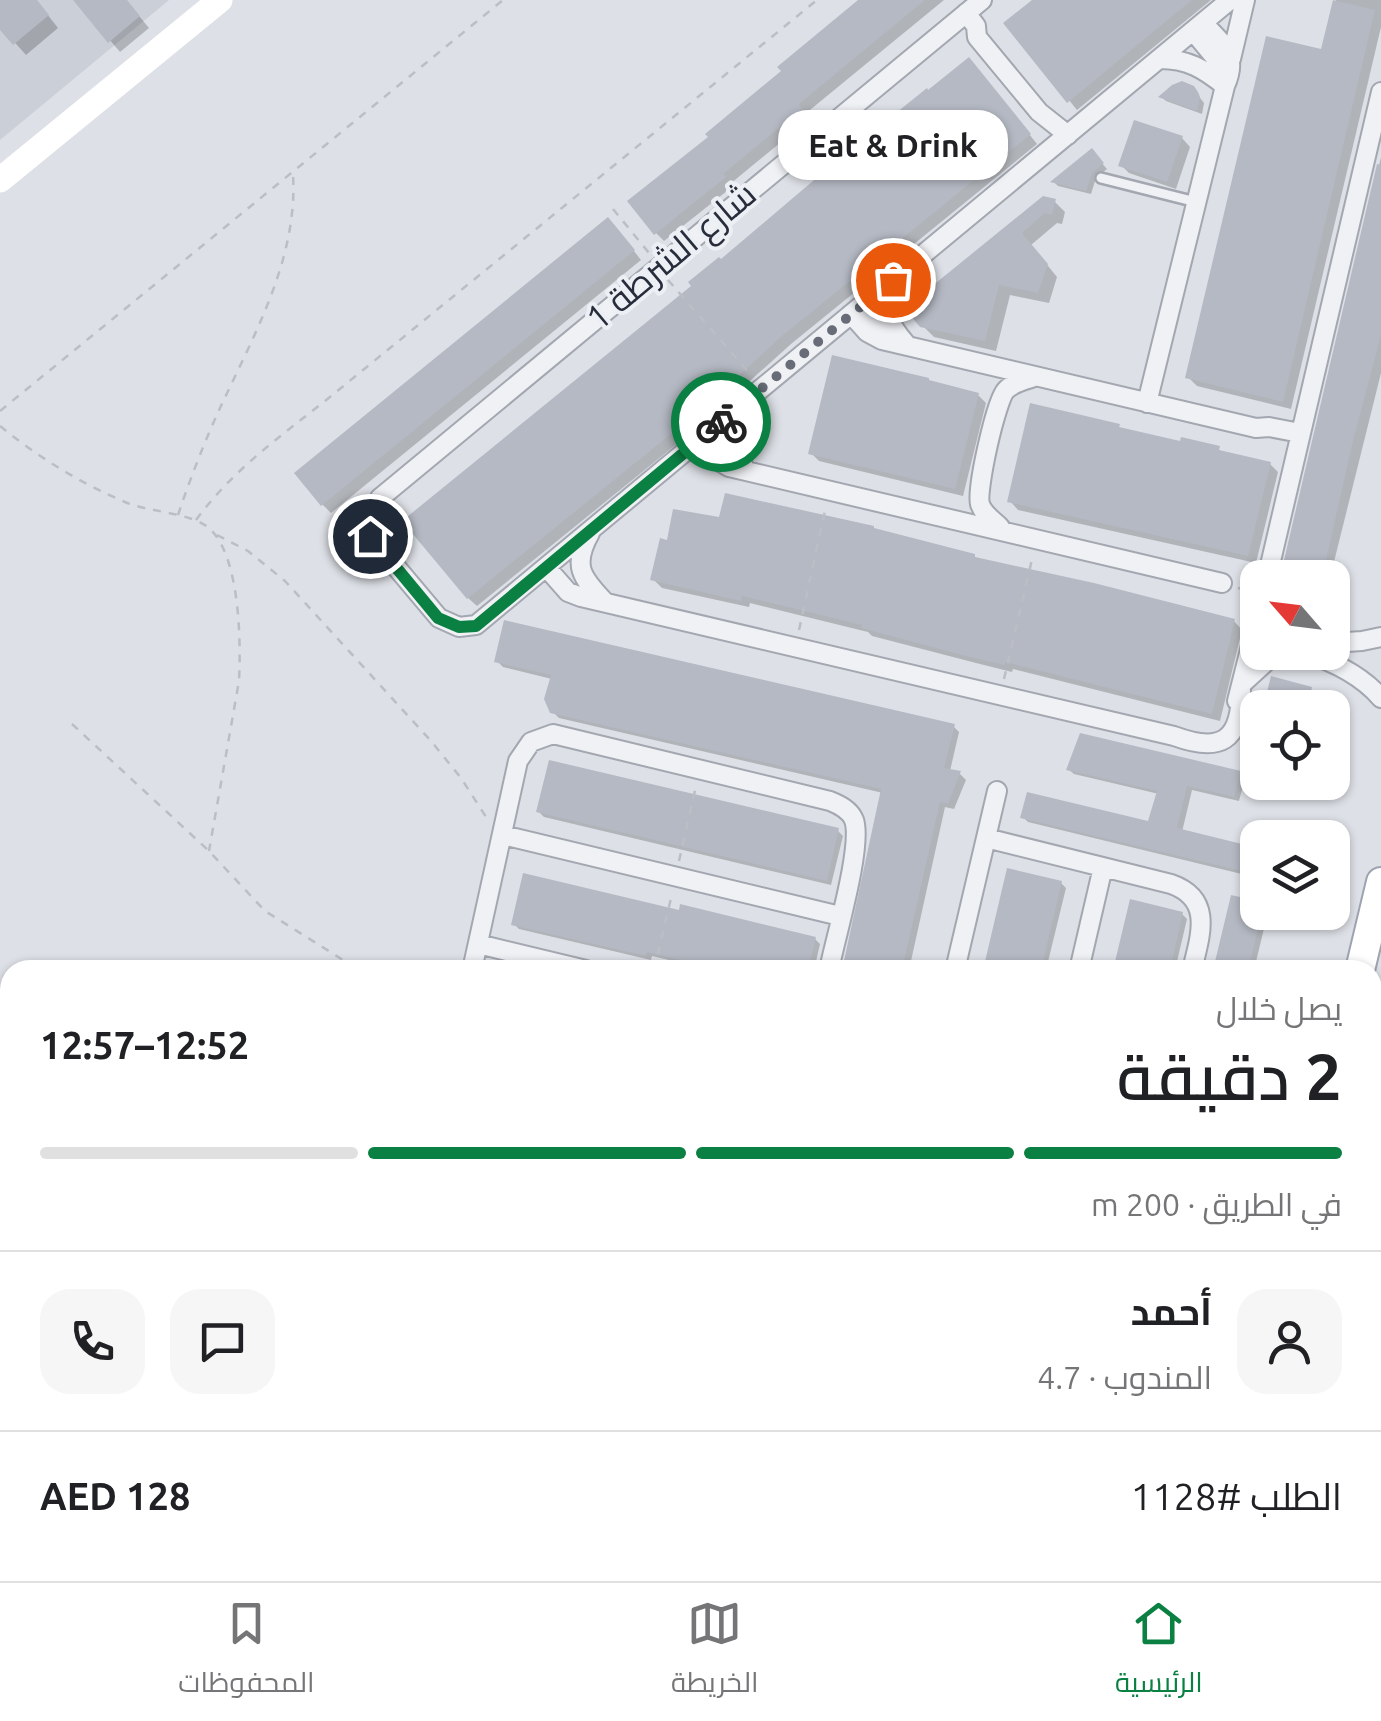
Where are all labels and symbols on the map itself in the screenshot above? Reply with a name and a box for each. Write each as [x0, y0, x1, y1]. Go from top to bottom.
callout: Eat & Drink [778, 110, 1008, 180]
street label: شارع الشرطة 1 [578, 173, 766, 341]
pin [851, 238, 936, 323]
courier [671, 372, 771, 472]
pin [328, 494, 413, 579]
north arrow [1240, 560, 1350, 670]

